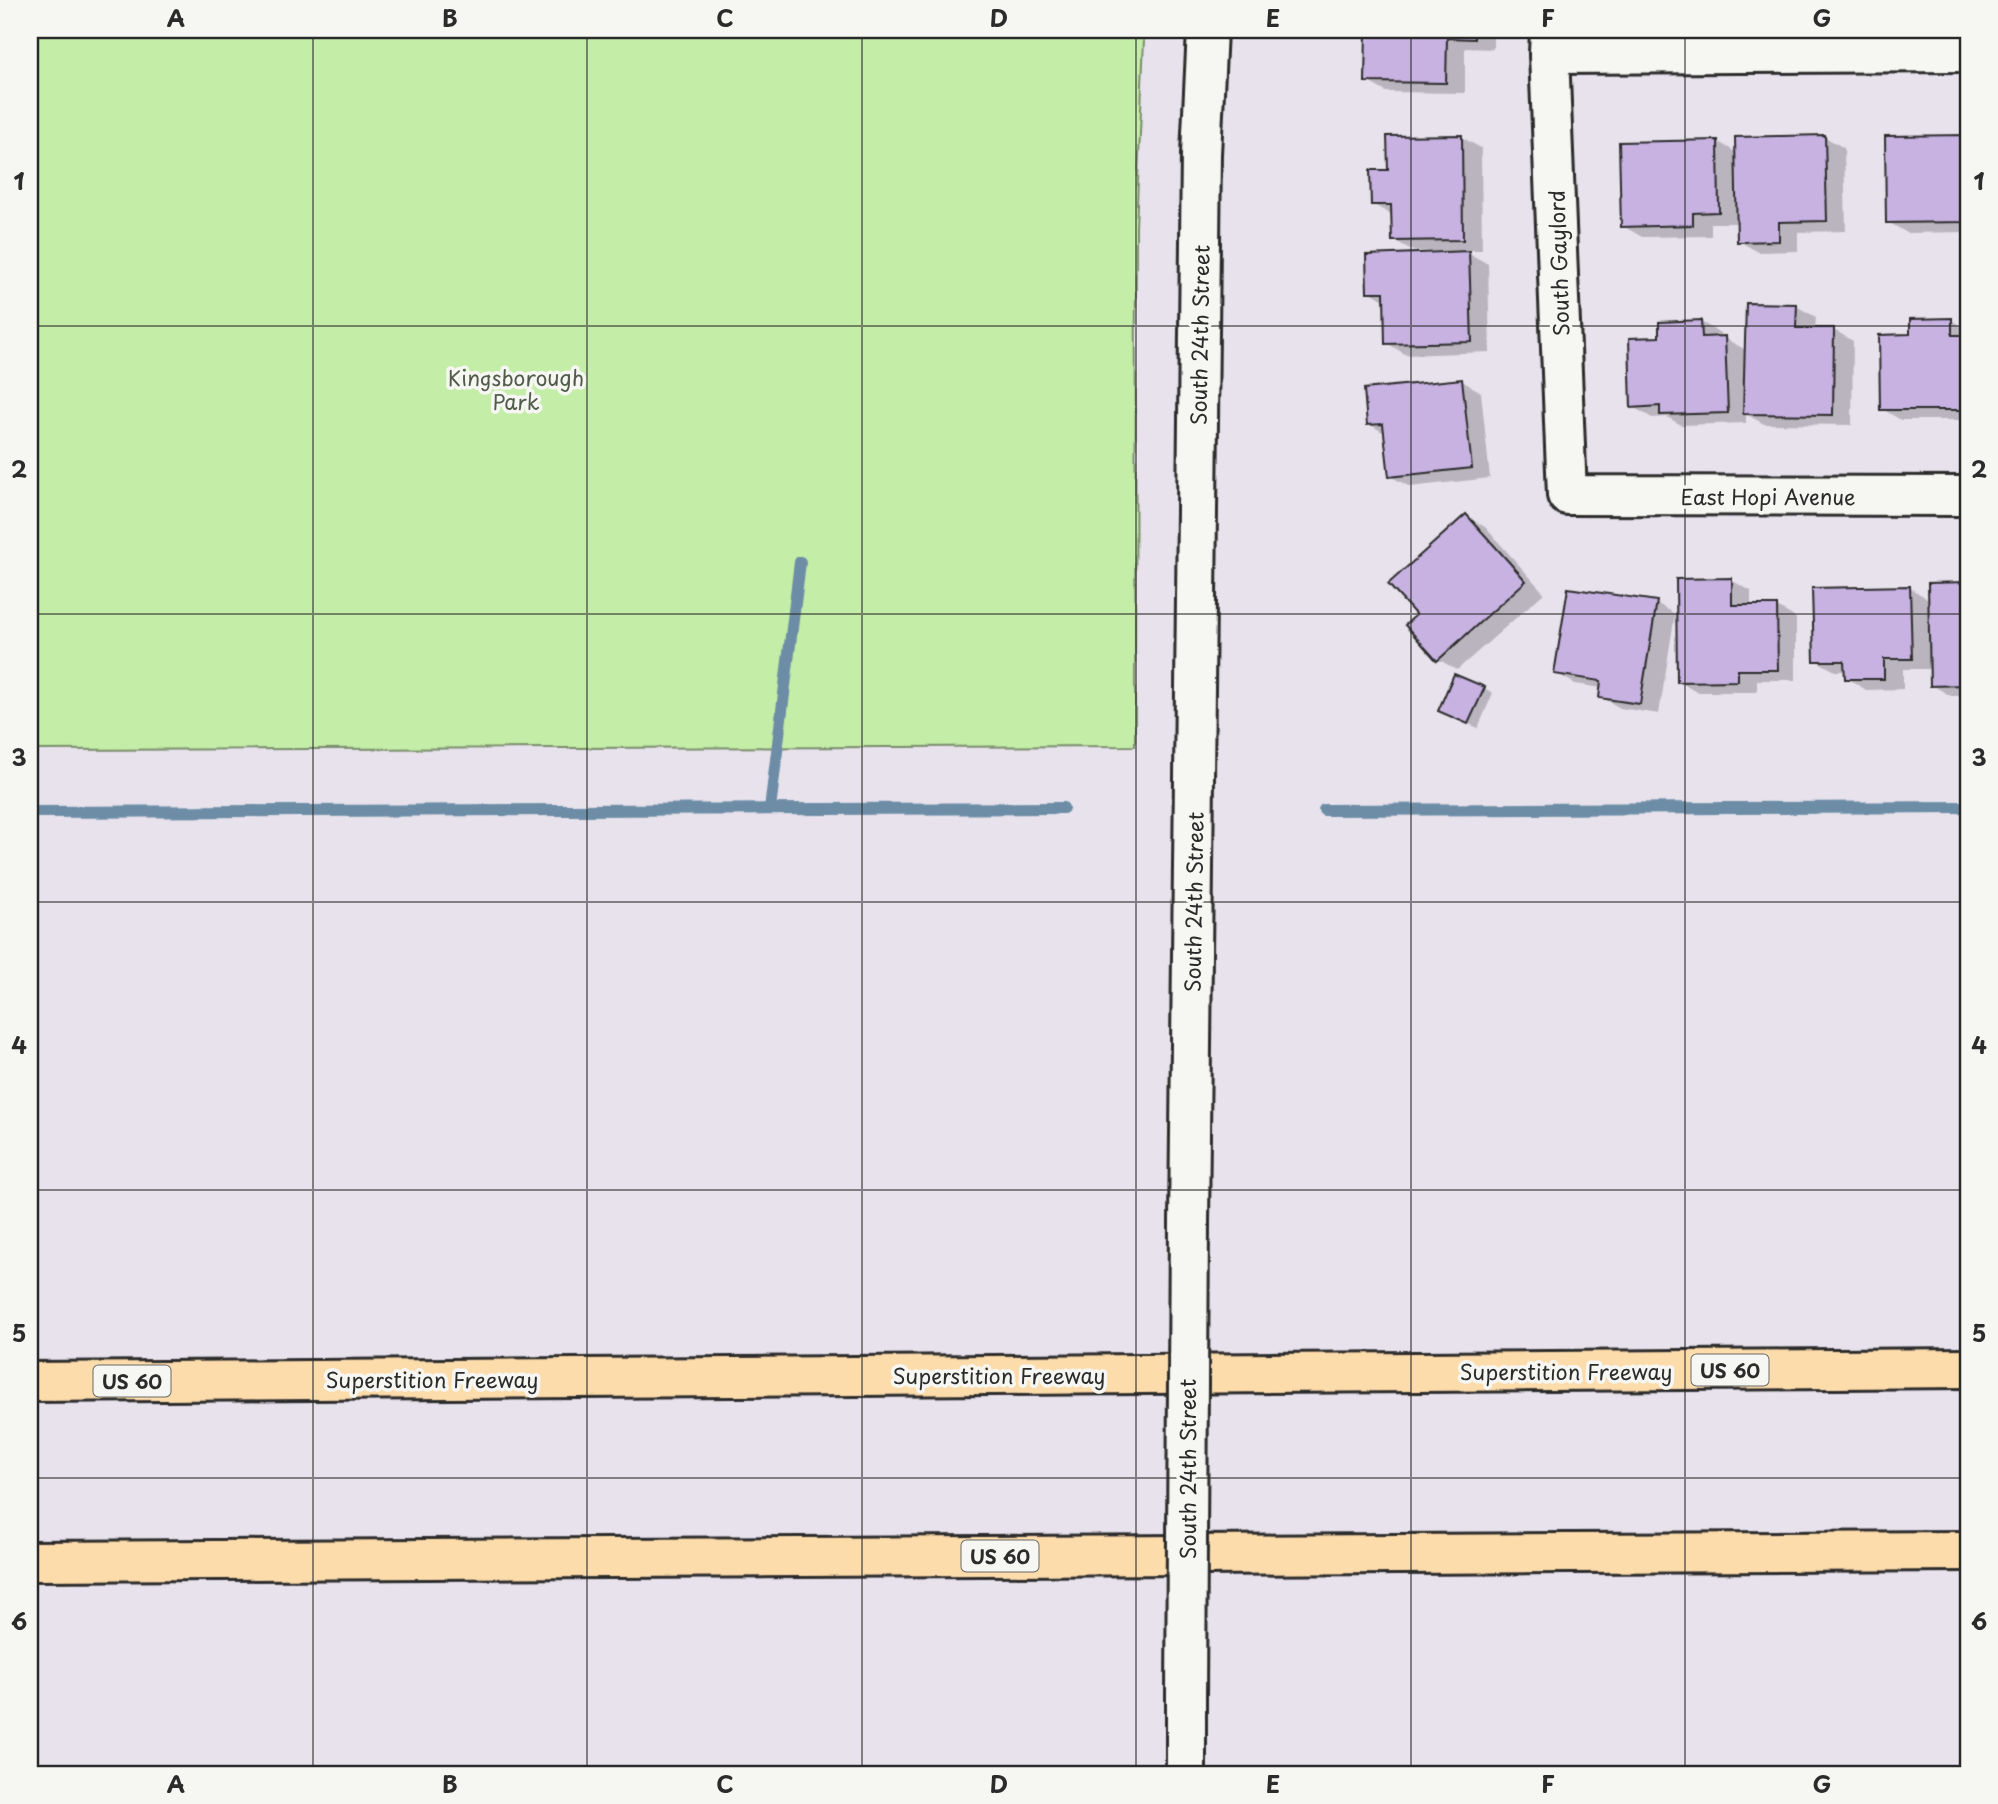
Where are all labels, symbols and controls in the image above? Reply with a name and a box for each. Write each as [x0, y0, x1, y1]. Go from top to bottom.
text: A [167, 0, 185, 35]
text: B [442, 0, 458, 35]
text: C [716, 0, 734, 35]
text: D [990, 0, 1008, 35]
text: E [1266, 0, 1280, 35]
text: F [1541, 0, 1555, 35]
text: G [1813, 0, 1831, 35]
text: 1 [14, 163, 25, 198]
text: 1 [1974, 163, 1985, 198]
street label: South Gaylord [1539, 189, 1577, 337]
street label: South 24th Street [1181, 245, 1217, 425]
park label: Kingsborough Park [448, 361, 584, 417]
text: 2 [11, 451, 27, 486]
text: 2 [1971, 451, 1987, 486]
street label: East Hopi Avenue [1680, 480, 1856, 512]
text: 3 [11, 739, 27, 774]
text: 3 [1971, 739, 1987, 774]
street label: South 24th Street [1175, 812, 1211, 992]
text: 4 [11, 1027, 27, 1062]
text: 4 [1971, 1027, 1987, 1062]
text: 5 [12, 1315, 26, 1350]
text: 5 [1972, 1315, 1986, 1350]
road number: US 60 [1692, 1354, 1768, 1386]
street label: Superstition Freeway [1460, 1355, 1672, 1387]
street label: Superstition Freeway [893, 1359, 1105, 1391]
street label: Superstition Freeway [326, 1363, 538, 1395]
road number: US 60 [94, 1366, 170, 1396]
street label: South 24th Street [1171, 1379, 1203, 1559]
road number: US 60 [962, 1540, 1038, 1572]
text: 6 [11, 1603, 27, 1638]
text: 6 [1971, 1603, 1987, 1638]
text: A [167, 1766, 185, 1801]
text: B [442, 1766, 458, 1801]
text: C [716, 1766, 734, 1801]
text: D [990, 1766, 1008, 1801]
text: E [1266, 1766, 1280, 1801]
text: F [1541, 1766, 1555, 1801]
text: G [1813, 1766, 1831, 1801]

